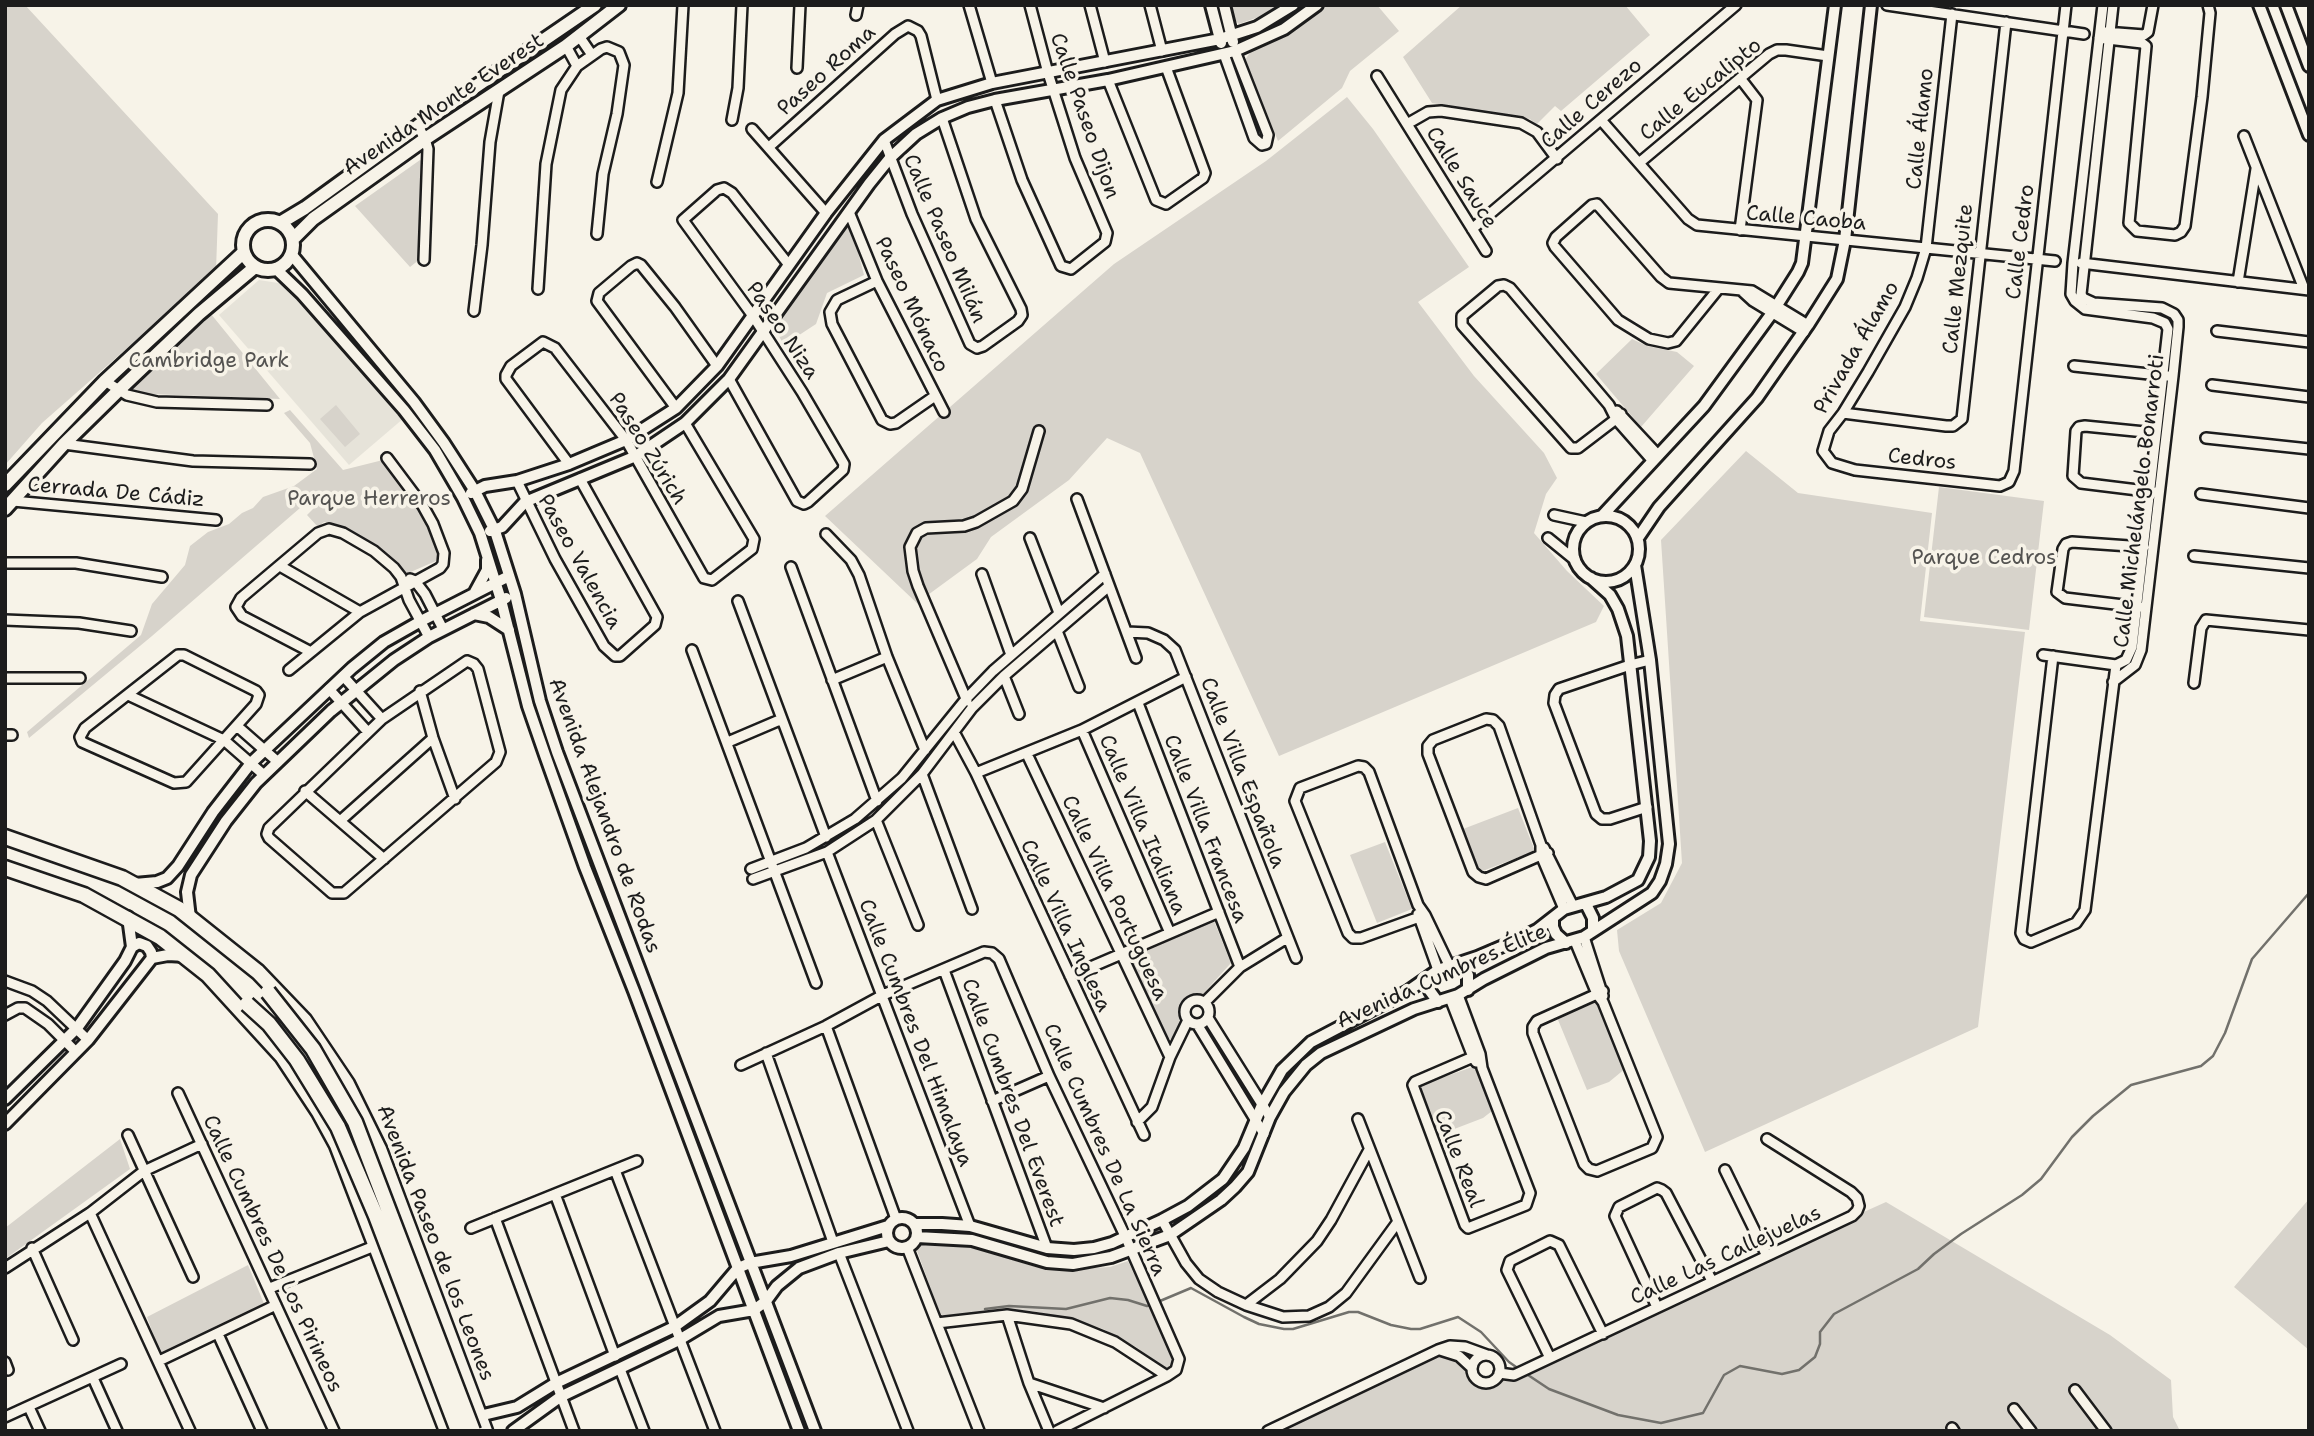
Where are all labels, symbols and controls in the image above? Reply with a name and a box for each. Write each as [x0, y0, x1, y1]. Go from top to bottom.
street label: Paseo Roma [773, 20, 881, 122]
street label: Avenida Monte Everest [339, 28, 549, 182]
street label: Calle Paseo Dijon [1044, 30, 1124, 202]
street label: Calle Eucalipto [1635, 33, 1767, 147]
street label: Calle Cerezo [1536, 53, 1648, 155]
street label: Calle Álamo [1902, 67, 1940, 191]
street label: Calle Sauce [1420, 122, 1502, 234]
street label: Calle Paseo Milán [897, 151, 991, 327]
street label: Calle Cedro [2001, 183, 2041, 301]
street label: Calle Caoba [1745, 201, 1867, 237]
street label: Calle Mezquite [1939, 203, 1979, 355]
street label: Paseo Mónaco [869, 233, 953, 377]
street label: Paseo Niza [740, 277, 824, 385]
street label: Privada Álamo [1809, 277, 1905, 419]
park label: Cambridge Park [129, 349, 289, 375]
street label: Calle Michelángelo Bonarroti [2109, 353, 2171, 649]
street label: Paseo Zúrich [602, 388, 692, 510]
street label: Cedros [1886, 444, 1958, 476]
street label: Cerrada De Cádiz [26, 473, 206, 513]
park label: Parque Herreros [287, 487, 451, 513]
street label: Paseo Valencia [532, 490, 626, 634]
park label: Parque Cedros [1912, 546, 2056, 572]
street label: Calle Villa Española [1194, 674, 1290, 872]
street label: Avenida Alejandro de Rodas [542, 675, 666, 957]
street label: Calle Villa Italiana [1093, 731, 1191, 919]
street label: Calle Villa Francesa [1157, 731, 1253, 927]
street label: Calle Villa Portuguesa [1055, 792, 1173, 1004]
street label: Calle Villa Inglesa [1014, 836, 1116, 1016]
street label: Calle Cumbres Del Himalaya [852, 896, 978, 1170]
street label: Avenida Cumbres Élite [1333, 919, 1551, 1035]
street label: Calle Cumbres Del Everest [955, 975, 1069, 1231]
street label: Calle Cumbres De La Sierra [1037, 1020, 1171, 1280]
street label: Avenida Paseo de los Leones [371, 1101, 499, 1385]
street label: Calle Real [1428, 1107, 1488, 1211]
street label: Calle Cumbres De Los Pirineos [197, 1111, 347, 1397]
street label: Calle Las Callejuelas [1627, 1201, 1825, 1311]

